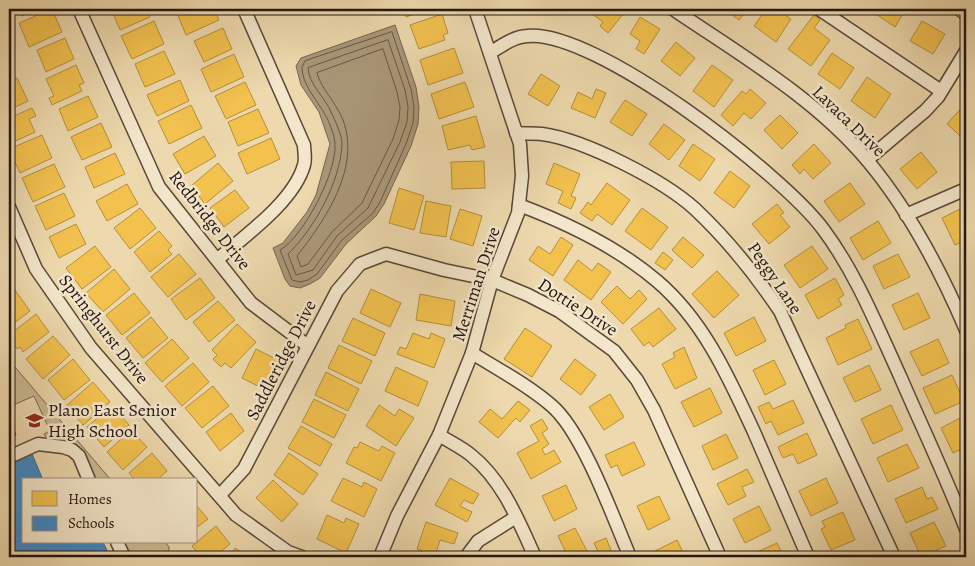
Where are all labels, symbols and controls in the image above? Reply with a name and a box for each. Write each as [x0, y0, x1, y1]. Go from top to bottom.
street label: Lavaca Drive [807, 80, 891, 162]
street label: Redbridge Drive [164, 165, 256, 275]
street label: Merriman Drive [446, 224, 506, 344]
street label: Peggy Lane [742, 237, 808, 319]
street label: Springhurst Drive [54, 269, 154, 389]
street label: Dottie Drive [533, 272, 623, 342]
street label: Saddleridge Drive [240, 296, 322, 424]
place label: Plano East Senior High School [48, 398, 177, 443]
school or university icon: Plano East Senior High School [24, 410, 44, 430]
legend [22, 478, 198, 544]
text: Homes [68, 489, 112, 509]
text: Schools [68, 513, 115, 533]

